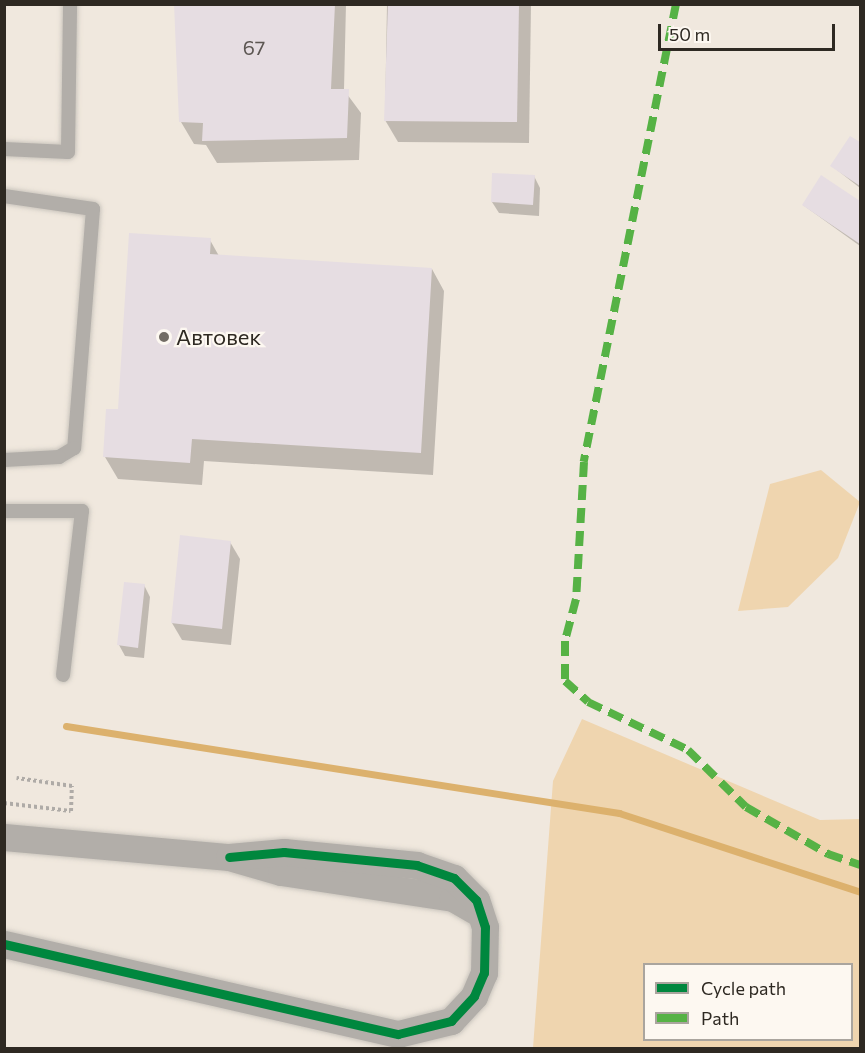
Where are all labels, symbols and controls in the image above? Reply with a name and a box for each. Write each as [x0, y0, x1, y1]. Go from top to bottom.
scale bar [661, 12, 838, 50]
text: 50 m [669, 23, 710, 45]
house number: 67 [243, 35, 265, 59]
place label: Автовек [176, 324, 261, 350]
marker: Автовек [157, 330, 171, 344]
legend [643, 963, 853, 1041]
text: Cycle path [701, 977, 786, 999]
text: Path [701, 1007, 739, 1029]

